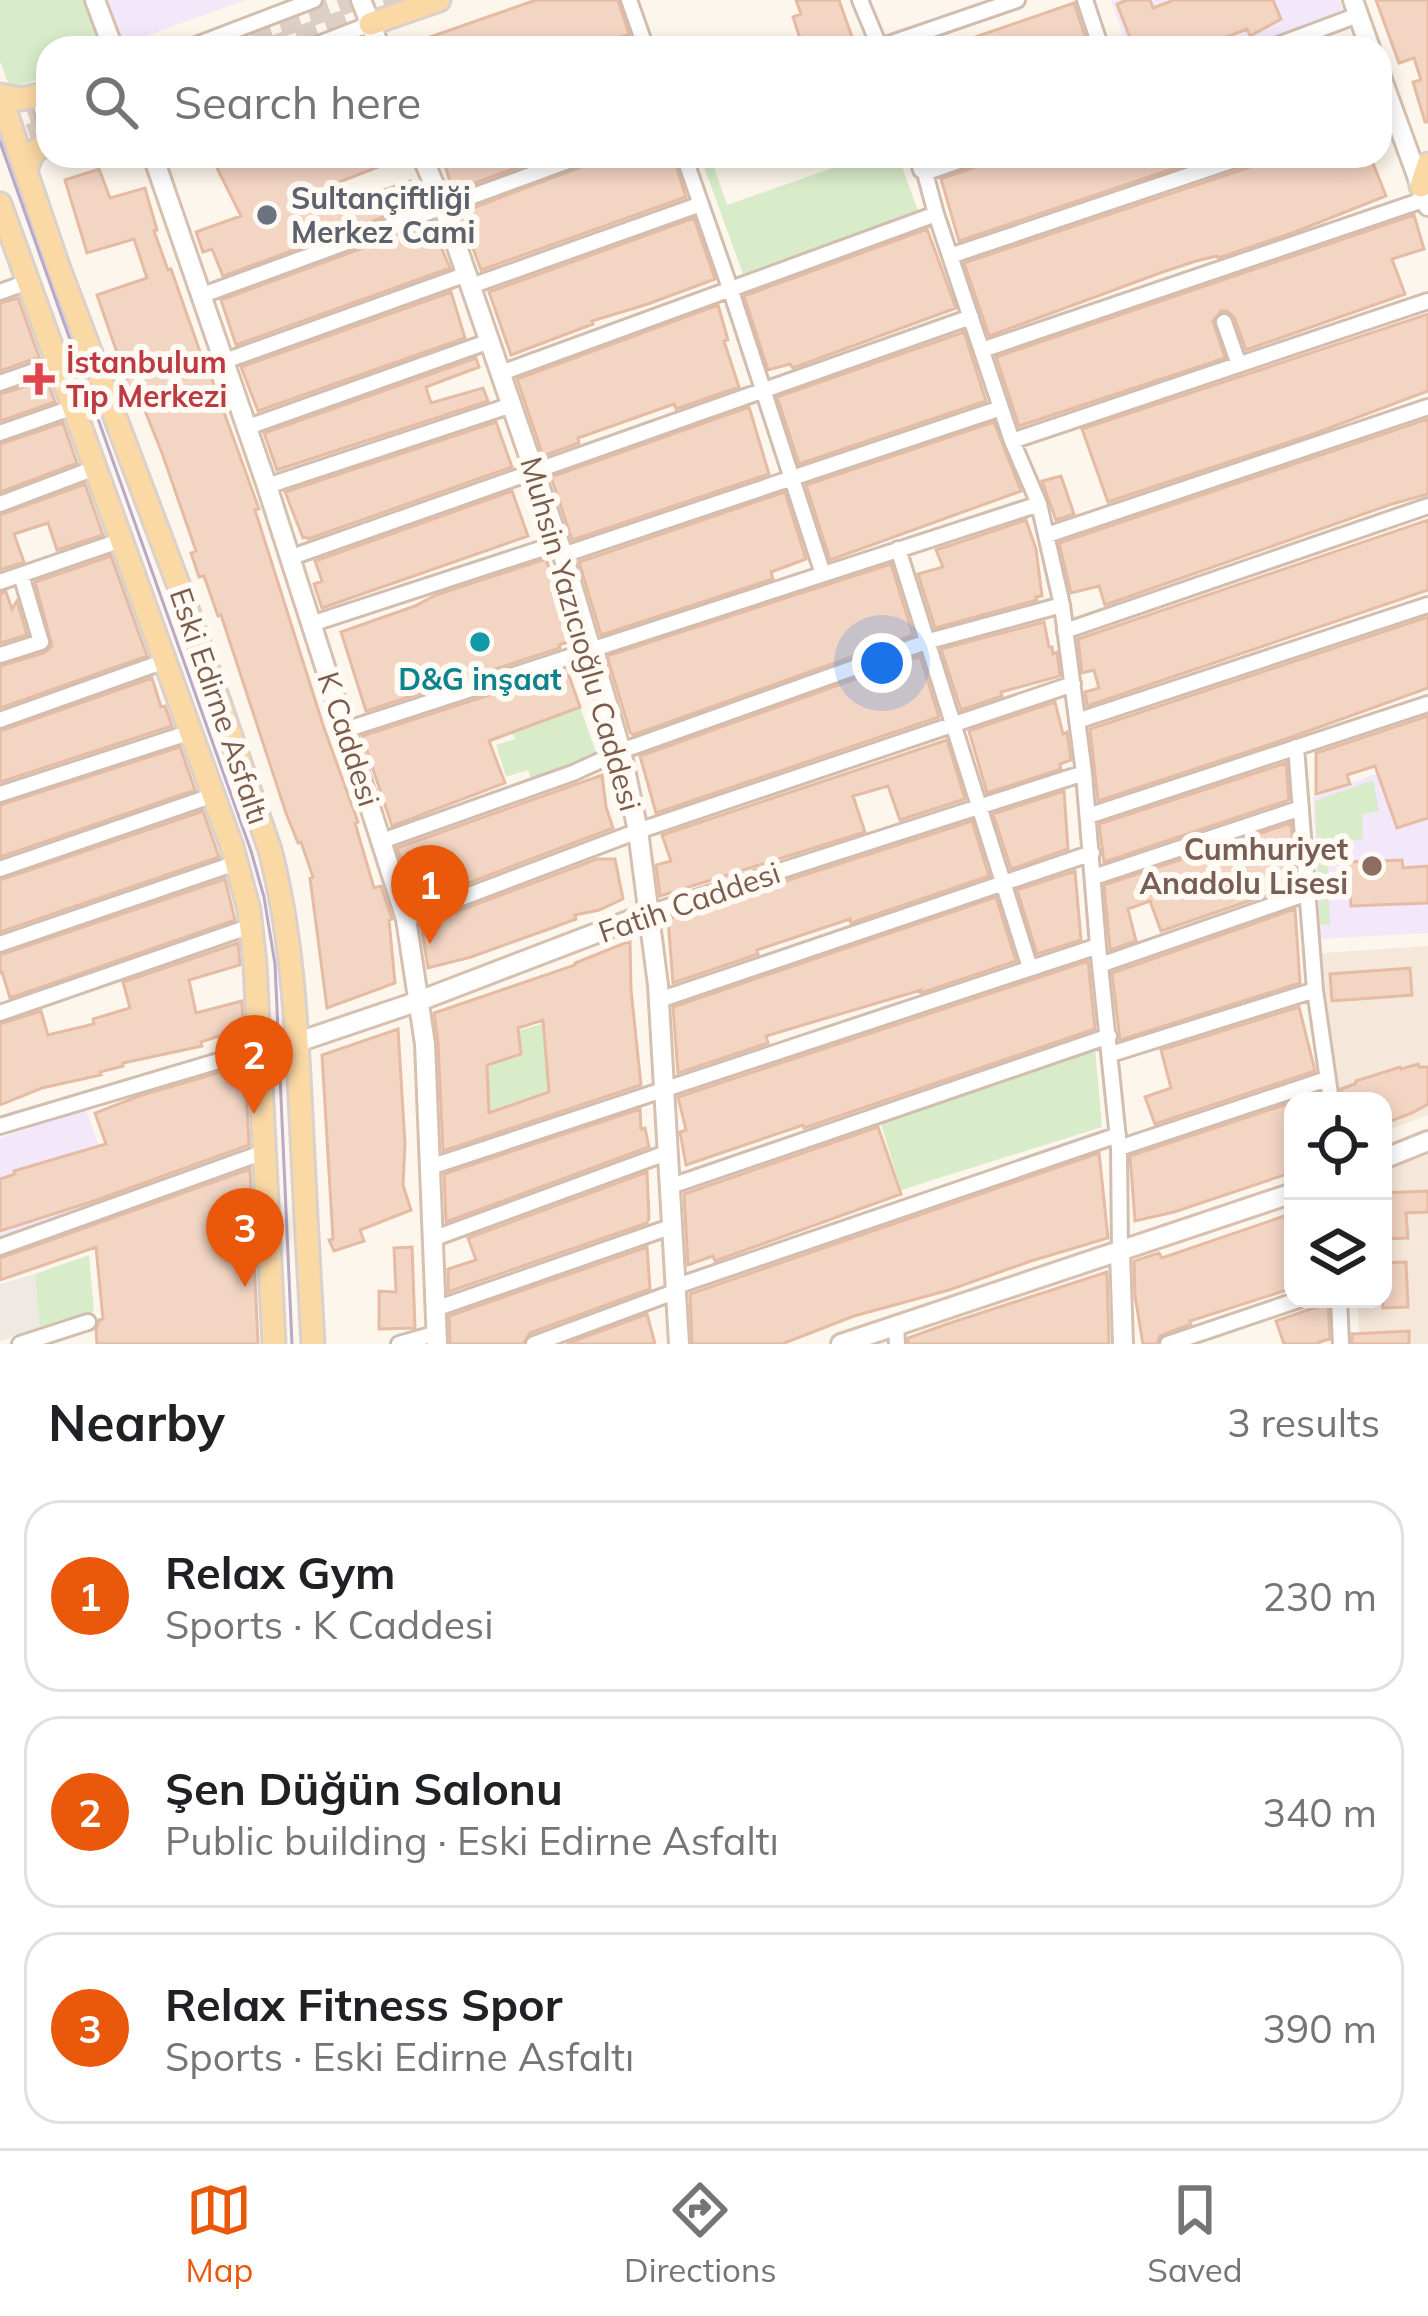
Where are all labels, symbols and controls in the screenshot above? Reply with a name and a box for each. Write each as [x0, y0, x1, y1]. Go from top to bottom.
search box [36, 36, 1392, 168]
icon: search [78, 69, 144, 135]
text: Search here [174, 74, 421, 130]
place label: Sultançiftliği Merkez Cami [291, 179, 475, 251]
marker: Sultançiftliği Merkez Cami [254, 202, 280, 228]
place label: İstanbulum Tıp Merkezi [66, 343, 227, 415]
marker: İstanbulum Tıp Merkezi [23, 363, 55, 395]
street label: Muhsin Yazıcıoğlu Caddesi [512, 453, 650, 815]
street label: Eski Edirne Asfaltı [162, 583, 278, 829]
marker: D&G inşaat [467, 629, 493, 655]
your location [852, 633, 912, 693]
place label: D&G inşaat [398, 660, 562, 698]
street label: K Caddesi [309, 667, 389, 811]
place label: Cumhuriyet Anadolu Lisesi [1140, 830, 1348, 902]
pin: 1 [391, 845, 469, 944]
street label: Fatih Caddesi [593, 853, 785, 951]
marker: Cumhuriyet Anadolu Lisesi [1359, 853, 1385, 879]
pin: 2 [215, 1015, 293, 1114]
map controls [1284, 1092, 1392, 1308]
button: locate [1284, 1092, 1392, 1200]
pin: 3 [206, 1188, 284, 1287]
button: layers [1284, 1200, 1392, 1308]
text: Nearby [48, 1390, 225, 1454]
text: 3 results [1227, 1398, 1380, 1447]
text: Relax Gym [165, 1544, 396, 1600]
text: 1 [78, 1572, 102, 1621]
text: 230 m [1262, 1572, 1377, 1621]
text: Sports · K Caddesi [165, 1600, 494, 1649]
text: Şen Düğün Salonu [165, 1760, 563, 1816]
text: 2 [78, 1788, 102, 1837]
text: 340 m [1262, 1788, 1377, 1837]
text: Public building · Eski Edirne Asfaltı [165, 1816, 779, 1865]
text: Relax Fitness Spor [165, 1976, 562, 2032]
text: 3 [78, 2004, 102, 2053]
text: 390 m [1262, 2004, 1377, 2053]
text: Sports · Eski Edirne Asfaltı [165, 2032, 634, 2081]
tab: Map [185, 2177, 253, 2290]
tab: Directions [624, 2177, 777, 2290]
tab: Saved [1147, 2177, 1243, 2290]

